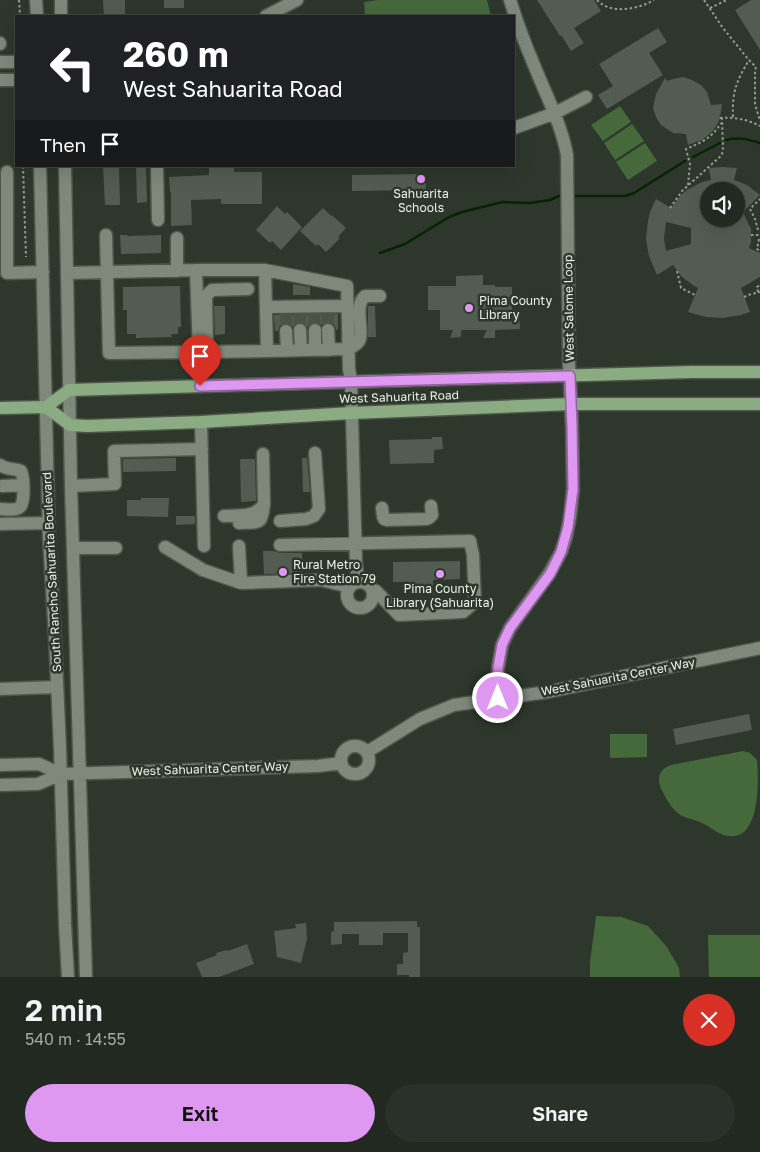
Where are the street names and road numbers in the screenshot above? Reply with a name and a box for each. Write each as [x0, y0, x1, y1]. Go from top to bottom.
street label: West Salome Loop [560, 255, 577, 361]
street label: West Sahuarita Road [339, 387, 459, 406]
street label: South Rancho Sahuarita Boulevard [39, 472, 64, 672]
street label: West Sahuarita Center Way [540, 654, 696, 699]
street label: West Sahuarita Center Way [131, 758, 289, 779]

